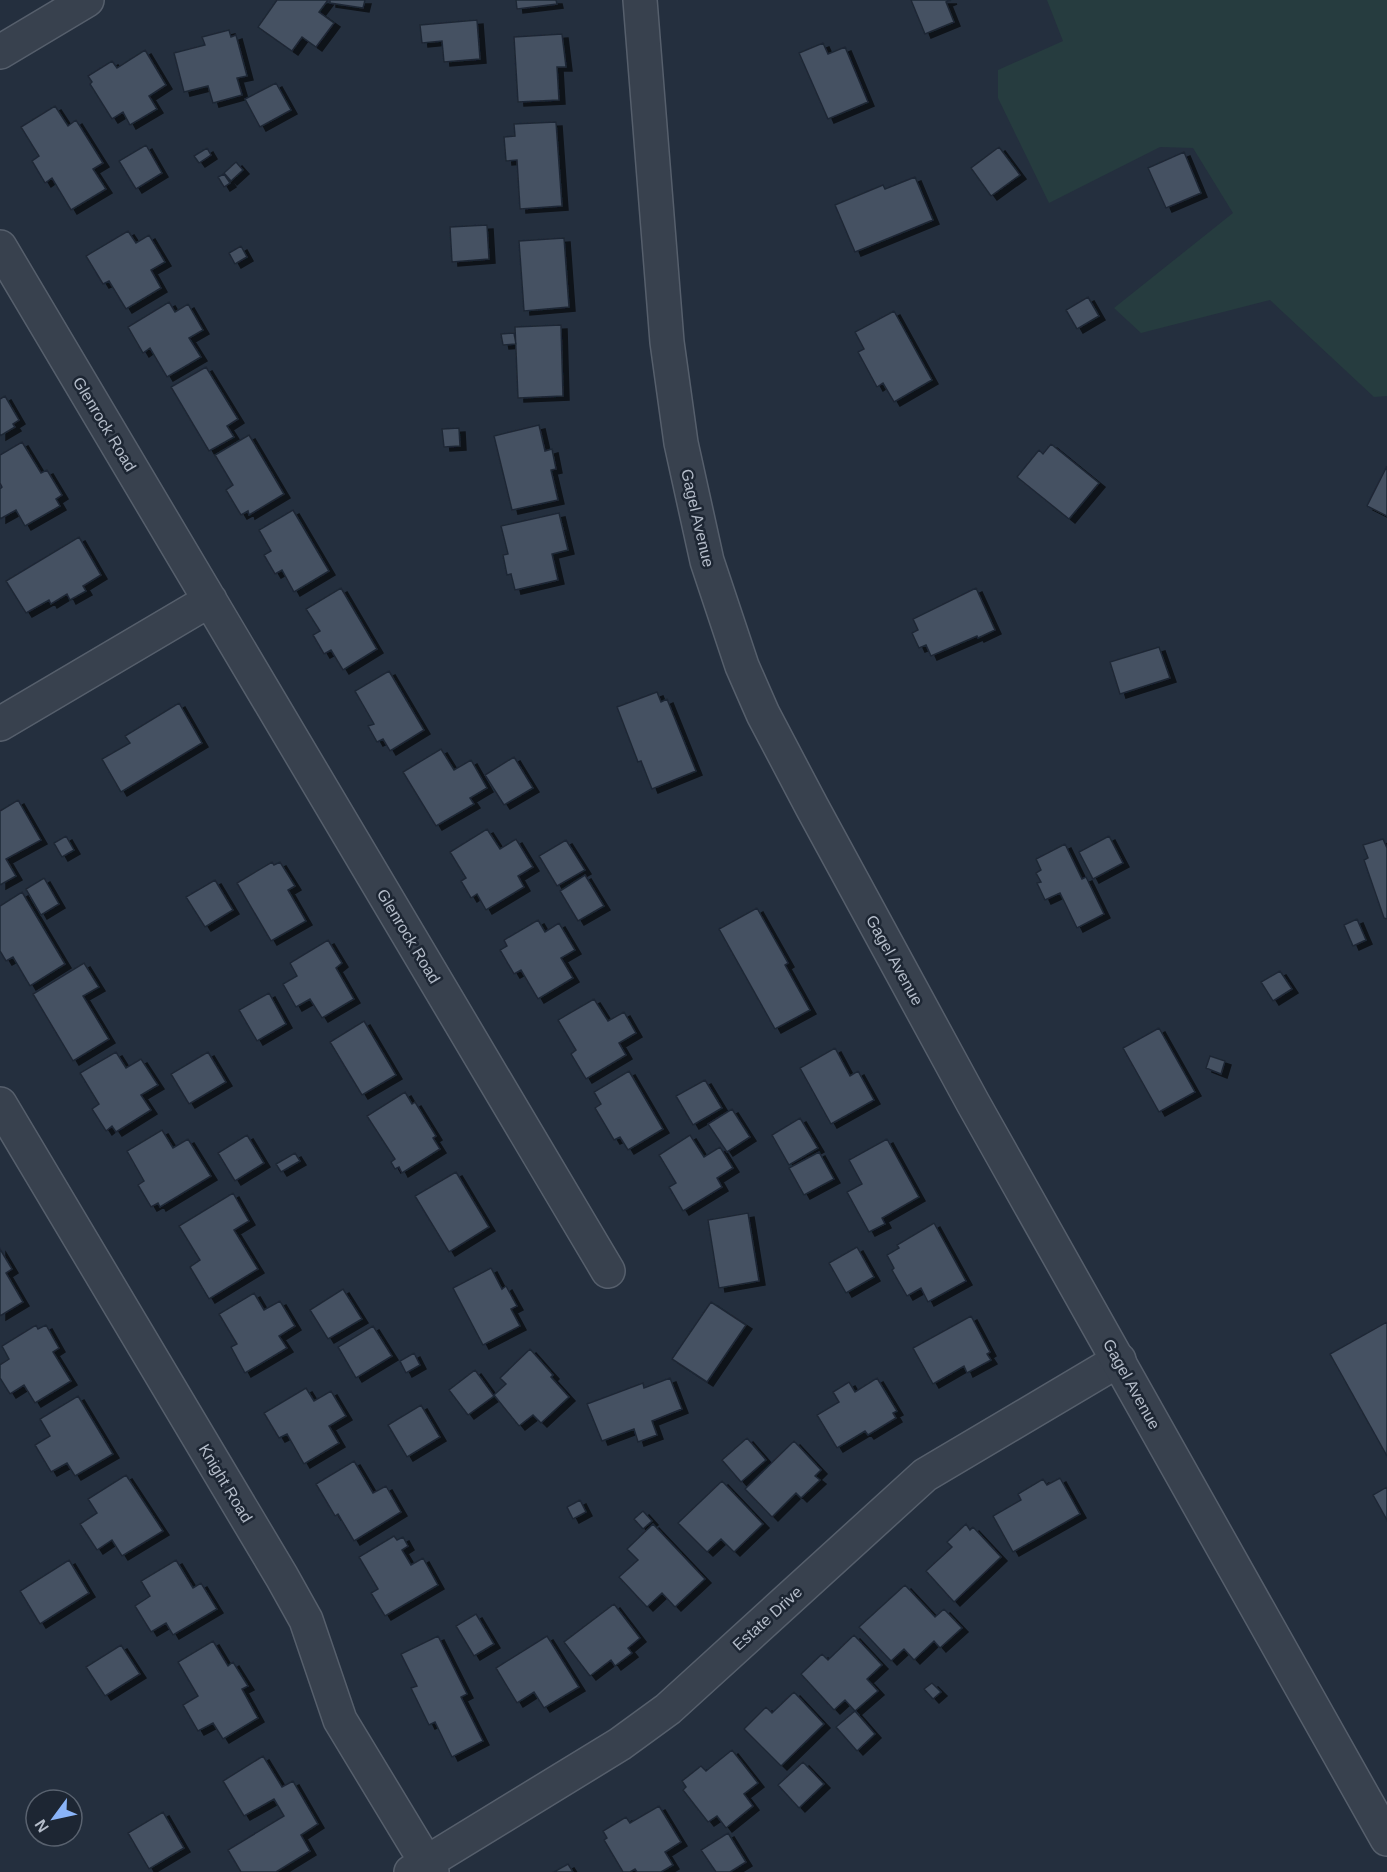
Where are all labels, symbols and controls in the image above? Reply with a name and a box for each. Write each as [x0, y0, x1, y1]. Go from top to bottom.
street label: Glenrock Road [70, 374, 139, 474]
street label: Gagel Avenue [678, 467, 717, 569]
street label: Glenrock Road [374, 886, 443, 986]
street label: Gagel Avenue [863, 912, 926, 1008]
street label: Gagel Avenue [1100, 1336, 1163, 1432]
street label: Knight Road [196, 1441, 256, 1525]
street label: Estate Drive [729, 1583, 805, 1654]
north arrow [24, 1788, 84, 1848]
text: N [32, 1816, 52, 1835]

